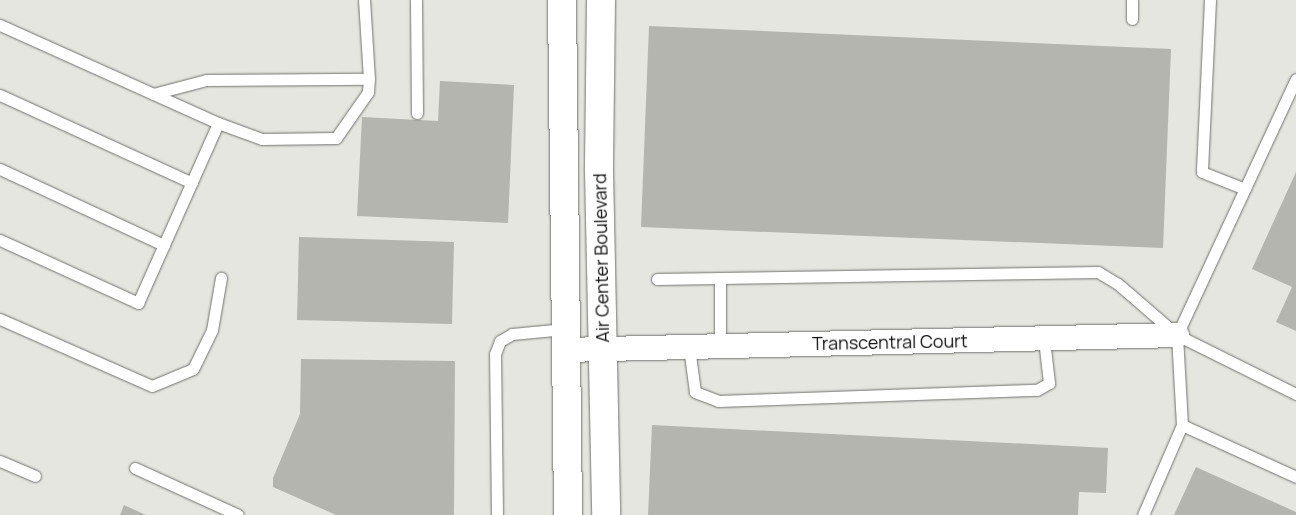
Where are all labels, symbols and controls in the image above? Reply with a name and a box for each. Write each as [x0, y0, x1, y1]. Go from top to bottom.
street label: Air Center Boulevard [589, 173, 613, 343]
street label: Transcentral Court [812, 330, 968, 354]

